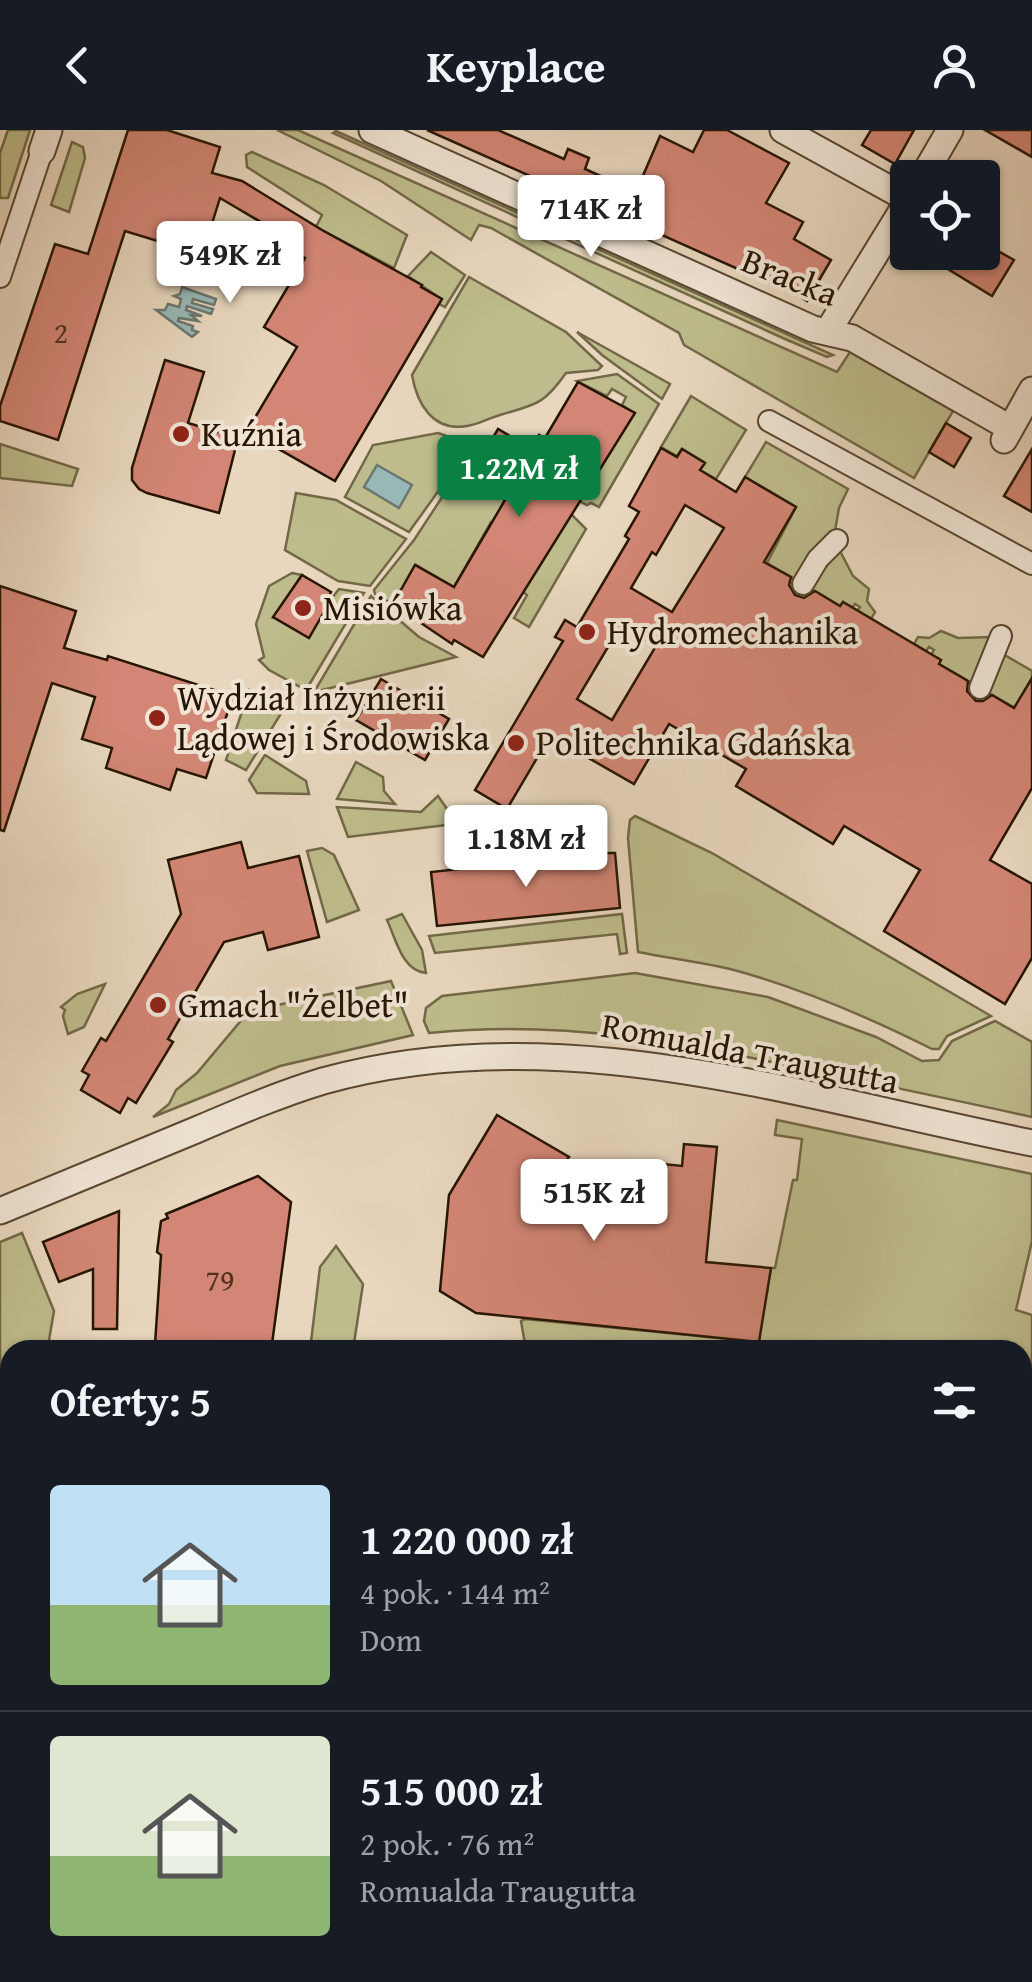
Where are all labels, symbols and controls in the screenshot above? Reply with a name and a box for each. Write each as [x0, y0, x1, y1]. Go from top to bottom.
text: Keyplace [426, 33, 606, 98]
icon: back [50, 38, 105, 93]
icon: person [927, 38, 982, 93]
map controls [890, 160, 1000, 270]
button: locate [890, 160, 1000, 270]
pin: 714K zł [499, 175, 683, 260]
text: 714K zł [540, 184, 642, 231]
pin: 549K zł [138, 221, 322, 306]
text: 549K zł [179, 230, 281, 277]
street label: Bracka [734, 234, 846, 319]
house number: 2 [54, 310, 68, 354]
place label: Kuźnia [201, 408, 302, 459]
marker: Kuźnia [170, 423, 192, 445]
pin: 1.22M zł [416, 435, 622, 520]
text: 1.22M zł [459, 444, 579, 491]
place label: Misiówka [323, 582, 463, 633]
marker: Misiówka [292, 597, 314, 619]
place label: Hydromechanika [607, 606, 859, 657]
marker: Hydromechanika [576, 621, 598, 643]
place label: Wydział Inżynierii Lądowej i Środowiska [177, 672, 490, 763]
marker: Wydział Inżynierii Lądowej i Środowiska [146, 707, 168, 729]
place label: Politechnika Gdańska [536, 717, 851, 768]
marker: Politechnika Gdańska [505, 732, 527, 754]
pin: 1.18M zł [423, 805, 629, 890]
text: 1.18M zł [466, 814, 586, 861]
place label: Gmach "Żelbet" [178, 979, 409, 1030]
marker: Gmach "Żelbet" [147, 994, 169, 1016]
street label: Romualda Traugutta [597, 999, 903, 1106]
pin: 515K zł [502, 1159, 686, 1244]
text: 515K zł [543, 1168, 645, 1215]
house number: 79 [206, 1257, 234, 1301]
text: Oferty: 5 [50, 1370, 211, 1431]
icon: filters [927, 1373, 982, 1428]
text: 1 220 000 zł [360, 1508, 574, 1569]
icon: home [130, 1525, 250, 1645]
text: 4 pok. · 144 m² [360, 1569, 550, 1616]
text: Dom [360, 1616, 422, 1663]
text: 515 000 zł [360, 1759, 543, 1820]
icon: home [130, 1776, 250, 1896]
text: 2 pok. · 76 m² [360, 1820, 534, 1867]
text: Romualda Traugutta [360, 1867, 636, 1914]

